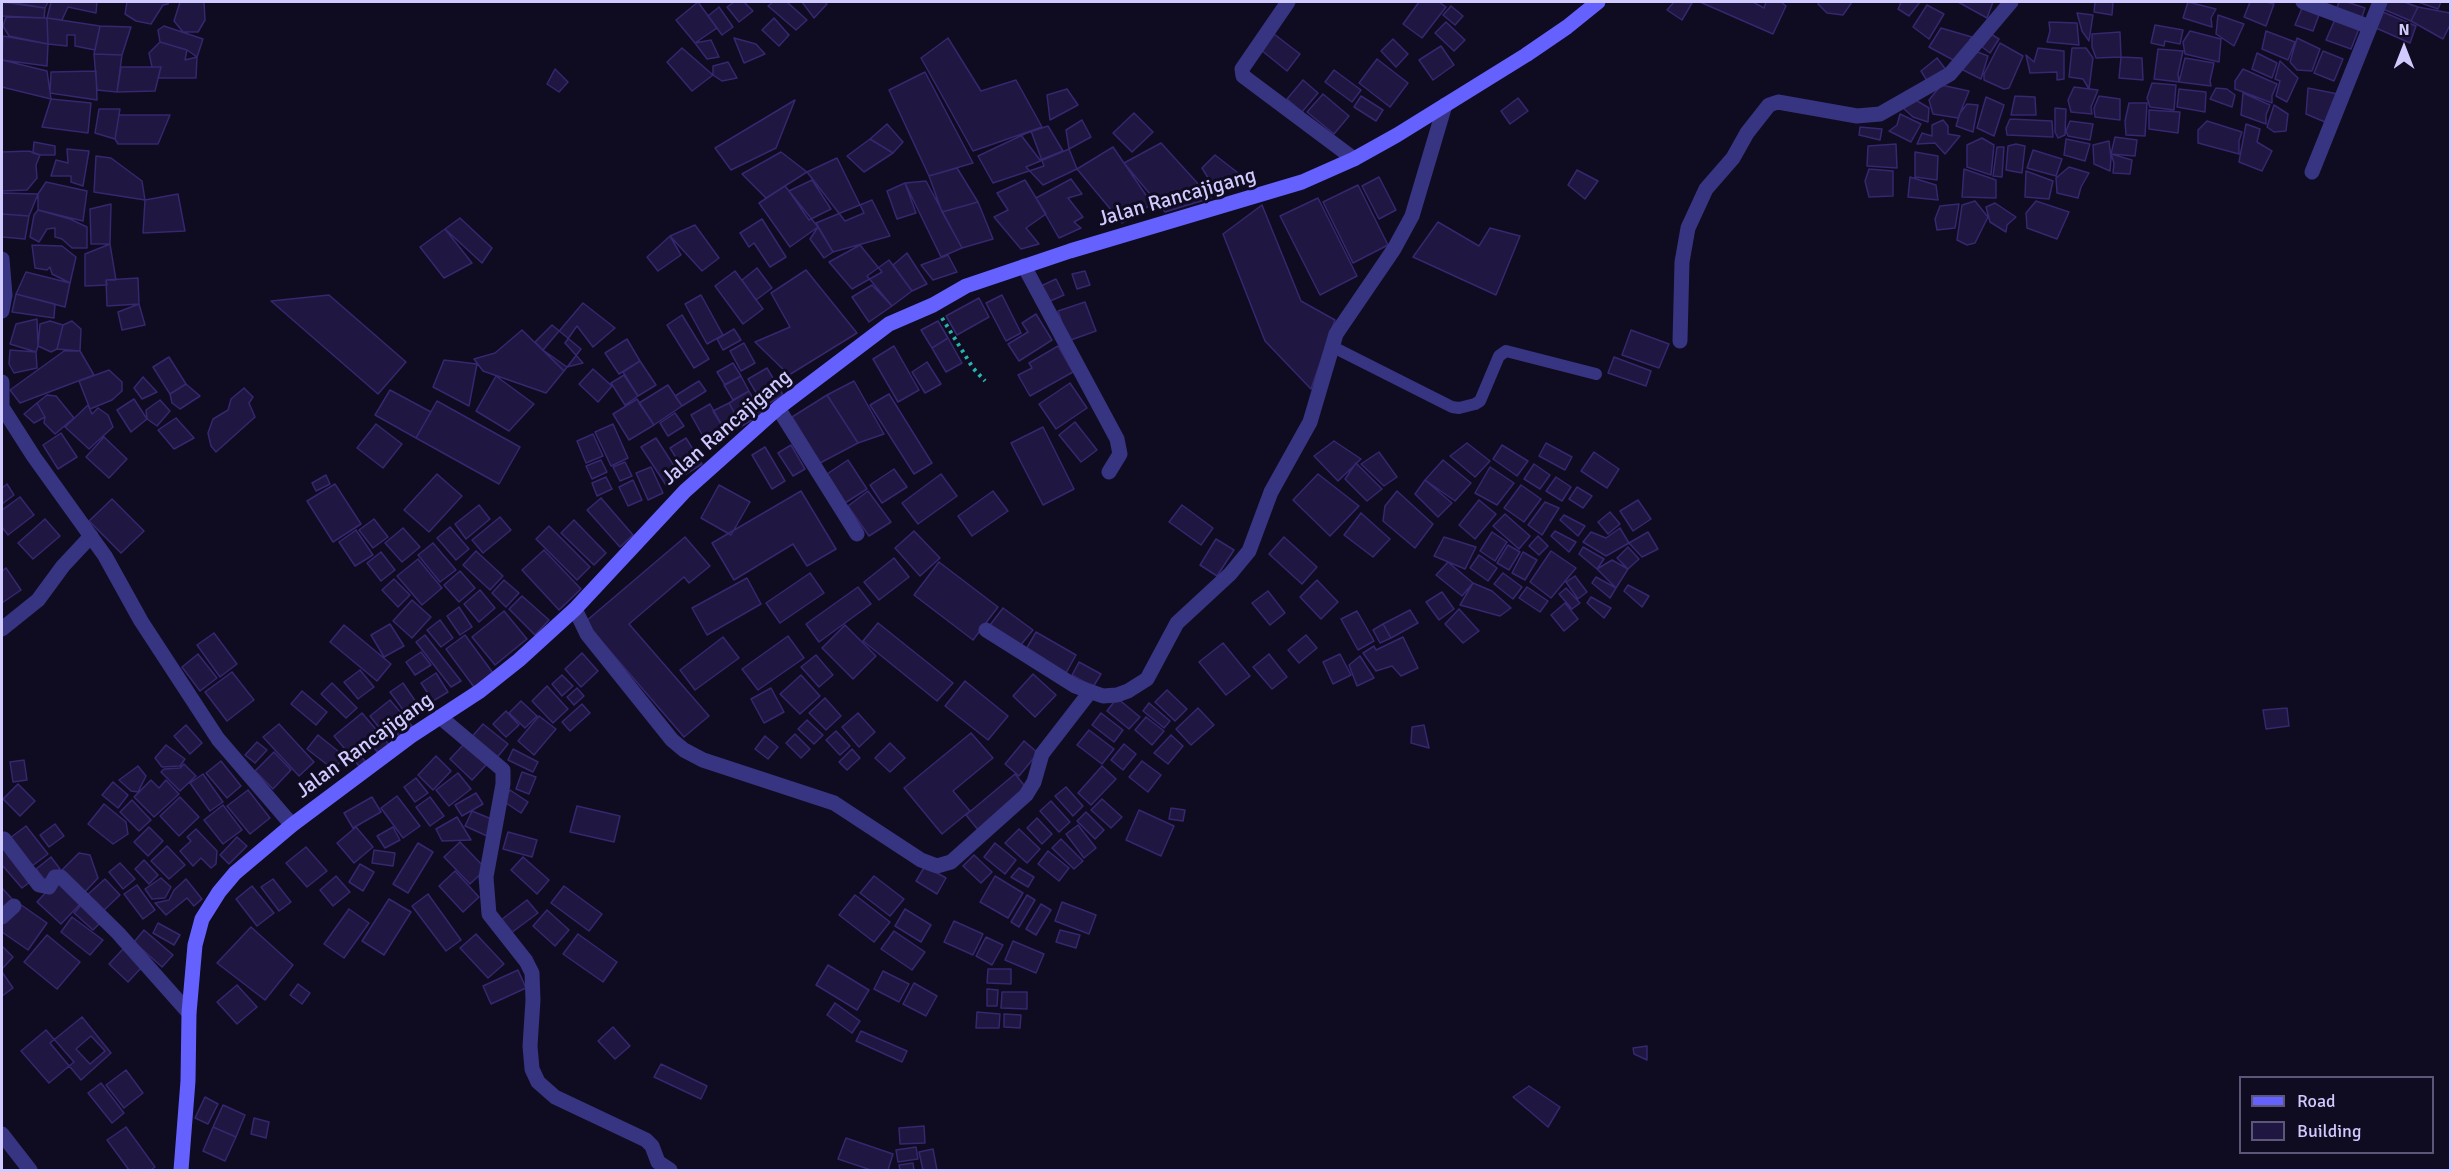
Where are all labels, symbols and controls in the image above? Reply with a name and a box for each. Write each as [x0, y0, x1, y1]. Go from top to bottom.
north arrow [2374, 18, 2434, 78]
text: N [2398, 20, 2410, 40]
street label: Jalan Rancajigang [1095, 163, 1259, 233]
street label: Jalan Rancajigang [657, 365, 797, 491]
street label: Jalan Rancajigang [292, 688, 438, 804]
legend [2239, 1076, 2434, 1154]
text: Road [2297, 1090, 2336, 1112]
text: Building [2297, 1120, 2361, 1142]

